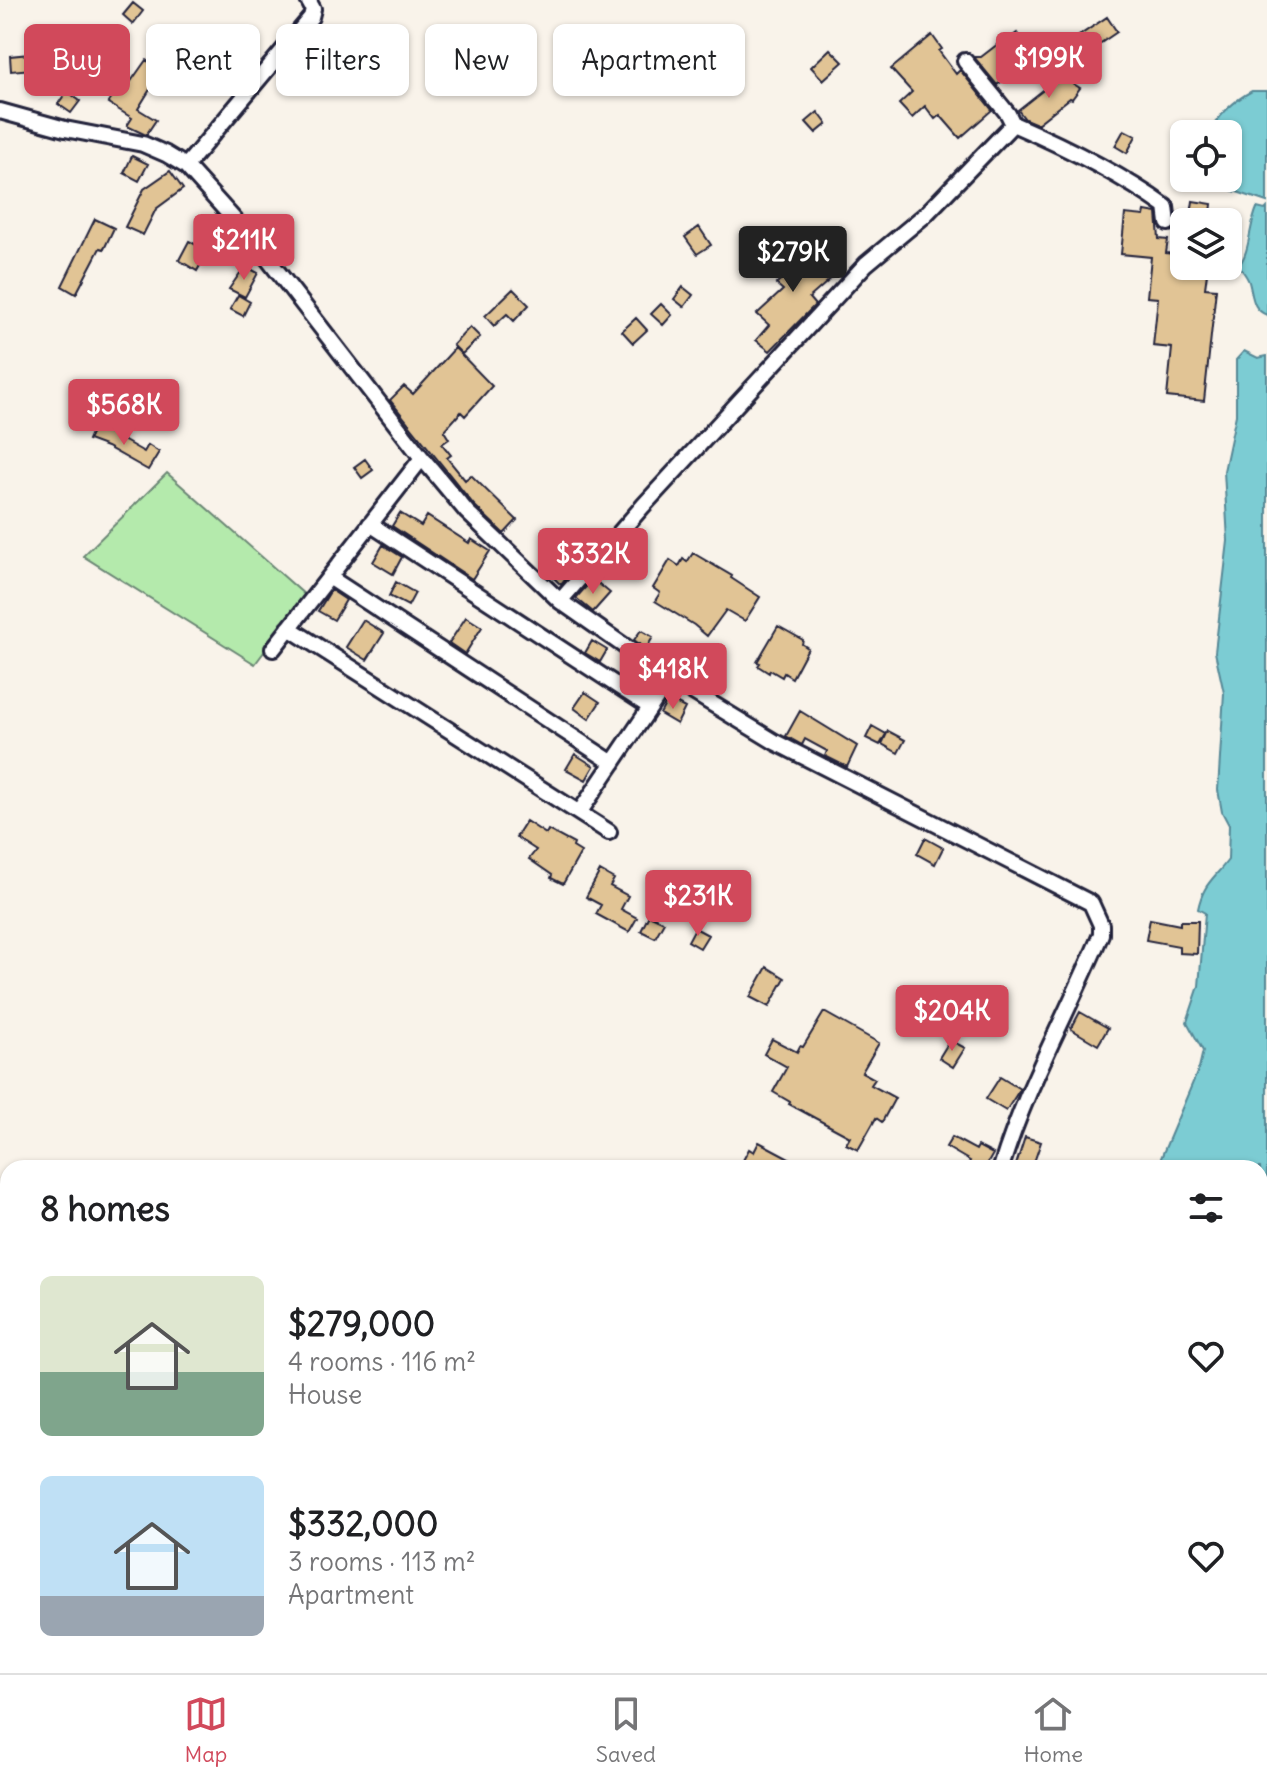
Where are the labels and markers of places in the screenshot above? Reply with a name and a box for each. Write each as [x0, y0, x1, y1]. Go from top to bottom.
pin: $199K [993, 32, 1105, 100]
pin: $211K [188, 214, 300, 282]
pin: $279K [737, 226, 849, 294]
pin: $568K [68, 379, 180, 447]
pin: $332K [537, 528, 649, 596]
pin: $418K [617, 643, 729, 711]
pin: $231K [642, 870, 754, 938]
pin: $204K [896, 985, 1008, 1053]

